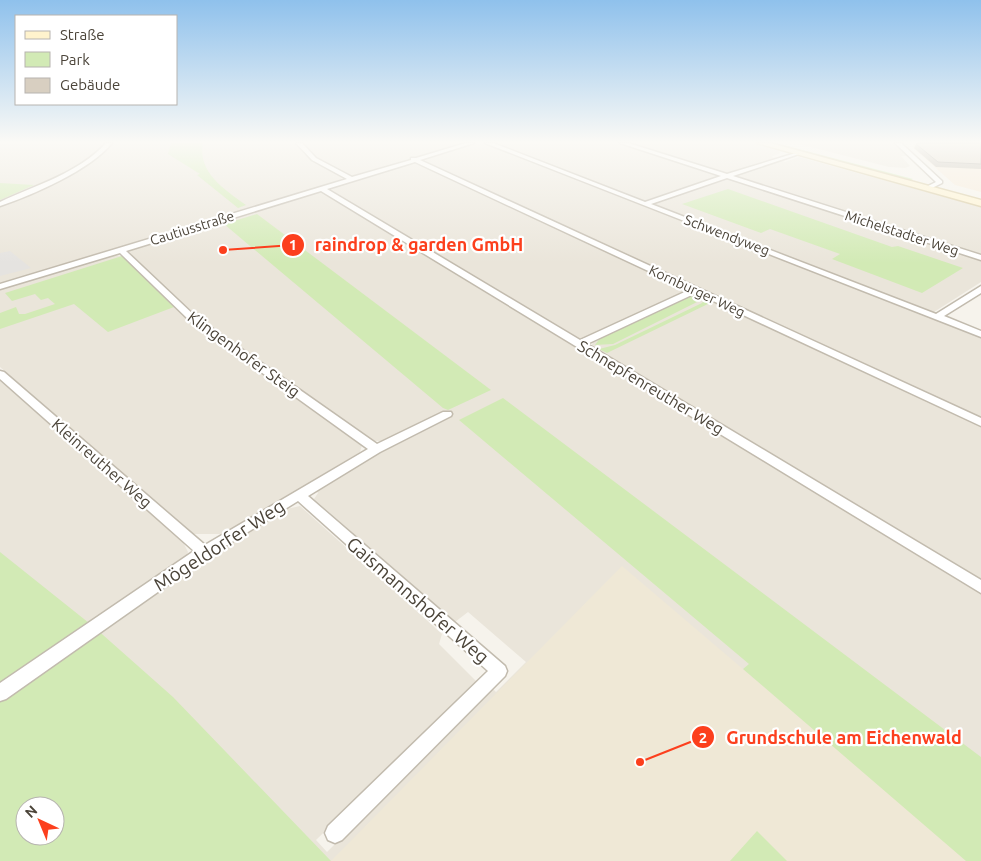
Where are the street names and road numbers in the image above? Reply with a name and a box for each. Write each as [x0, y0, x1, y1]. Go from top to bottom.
street label: Michelstadter Weg [843, 207, 961, 259]
street label: Cautiusstraße [148, 208, 236, 248]
street label: Schwendyweg [682, 211, 772, 259]
street label: Kornburger Weg [646, 262, 748, 320]
street label: Klingenhofer Steig [185, 307, 303, 401]
street label: Schnepfenreuther Weg [575, 336, 727, 438]
street label: Kleinreuther Weg [48, 415, 156, 511]
street label: Mögeldorfer Weg [150, 495, 288, 595]
street label: Gaismannshofer Weg [342, 532, 494, 668]

